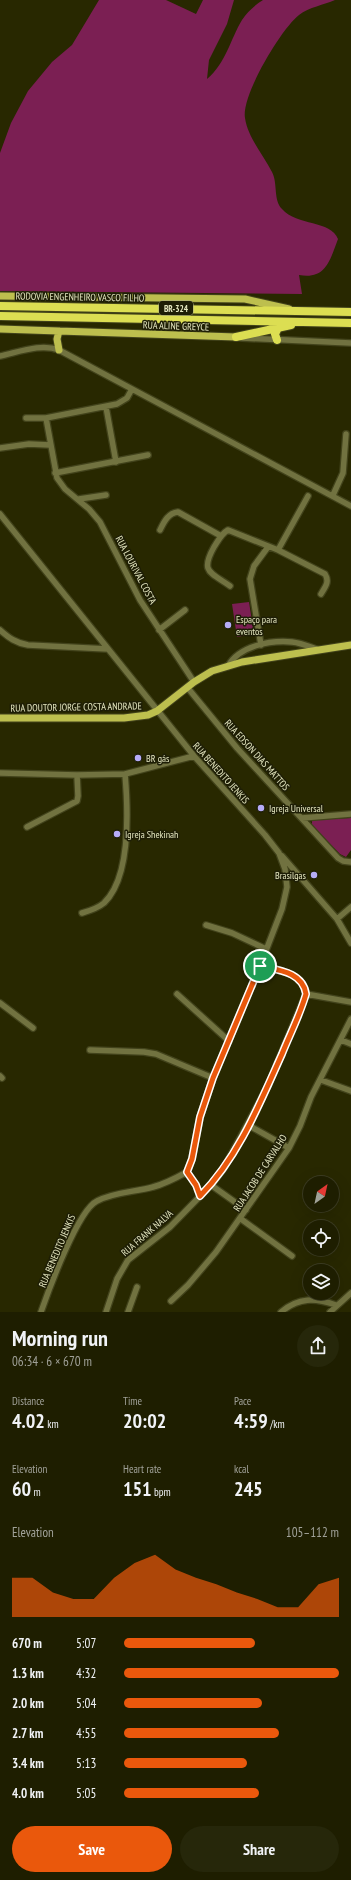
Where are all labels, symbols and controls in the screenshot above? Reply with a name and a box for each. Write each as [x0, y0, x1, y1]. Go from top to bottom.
street label: RODOVIA ENGENHEIRO VASCO FILHO [15, 289, 145, 305]
road number: BR-324 [159, 301, 193, 315]
street label: RUA ALINE GREYCE [143, 318, 209, 334]
street label: RUA LOURIVAL COSTA [113, 534, 160, 607]
place label: Espaço para eventos [236, 613, 277, 638]
marker: Espaço para eventos [223, 620, 233, 630]
street label: RUA DOUTOR JORGE COSTA ANDRADE [10, 699, 142, 715]
street label: RUA EDSON DIAS MATTOS [222, 717, 292, 793]
street label: RUA BENEDITO JENKIS [190, 740, 252, 806]
place label: BR gás [146, 752, 170, 765]
marker: BR gás [133, 753, 143, 763]
place label: Igreja Universal [269, 802, 324, 815]
marker: Igreja Universal [256, 803, 266, 813]
place label: Igreja Shekinah [125, 828, 178, 841]
marker: Igreja Shekinah [112, 829, 122, 839]
place label: Brasilgas [275, 869, 307, 882]
marker: Brasilgas [309, 870, 319, 880]
pin [243, 949, 277, 983]
icon: arrive [249, 955, 271, 977]
street label: RUA JACOB DE CARVALHO [230, 1132, 290, 1214]
north arrow [303, 1176, 339, 1212]
map controls [303, 1176, 339, 1300]
street label: RUA FRANK NALVA [118, 1207, 176, 1259]
street label: RUA BENEDITO JENKIS [36, 1213, 78, 1289]
button: locate [303, 1220, 339, 1256]
button: layers [303, 1264, 339, 1300]
text: Morning run [12, 1324, 108, 1352]
button: share [297, 1325, 339, 1367]
text: 06:34 · 6 × 670 m [12, 1353, 92, 1370]
text: Distance [12, 1394, 44, 1408]
text: Time [123, 1394, 142, 1408]
text: Pace [234, 1394, 251, 1408]
text: 4.02 [12, 1408, 45, 1434]
text: 20:02 [123, 1408, 166, 1434]
text: 4:59 [234, 1408, 268, 1434]
text: km [45, 1417, 59, 1431]
text: /km [268, 1417, 285, 1431]
text: Elevation [12, 1462, 47, 1476]
text: Heart rate [123, 1462, 161, 1476]
text: kcal [234, 1462, 249, 1476]
text: 60 [12, 1476, 31, 1502]
text: 151 [123, 1476, 152, 1502]
text: 245 [234, 1476, 263, 1502]
text: m [31, 1485, 41, 1499]
text: bpm [152, 1485, 171, 1499]
text: Elevation [12, 1524, 54, 1541]
text: 105–112 m [286, 1524, 339, 1541]
text: 670 m [12, 1635, 42, 1652]
text: 5:07 [76, 1635, 96, 1652]
text: 1.3 km [12, 1665, 44, 1682]
text: 4:32 [76, 1665, 96, 1682]
text: 2.0 km [12, 1695, 44, 1712]
text: 5:04 [76, 1695, 96, 1712]
text: 2.7 km [12, 1725, 43, 1742]
text: 4:55 [76, 1725, 96, 1742]
text: 3.4 km [12, 1755, 44, 1772]
text: 5:13 [76, 1755, 96, 1772]
text: 4.0 km [12, 1785, 44, 1802]
text: 5:05 [76, 1785, 96, 1802]
button: Save [12, 1826, 172, 1872]
button: Share [180, 1826, 339, 1872]

